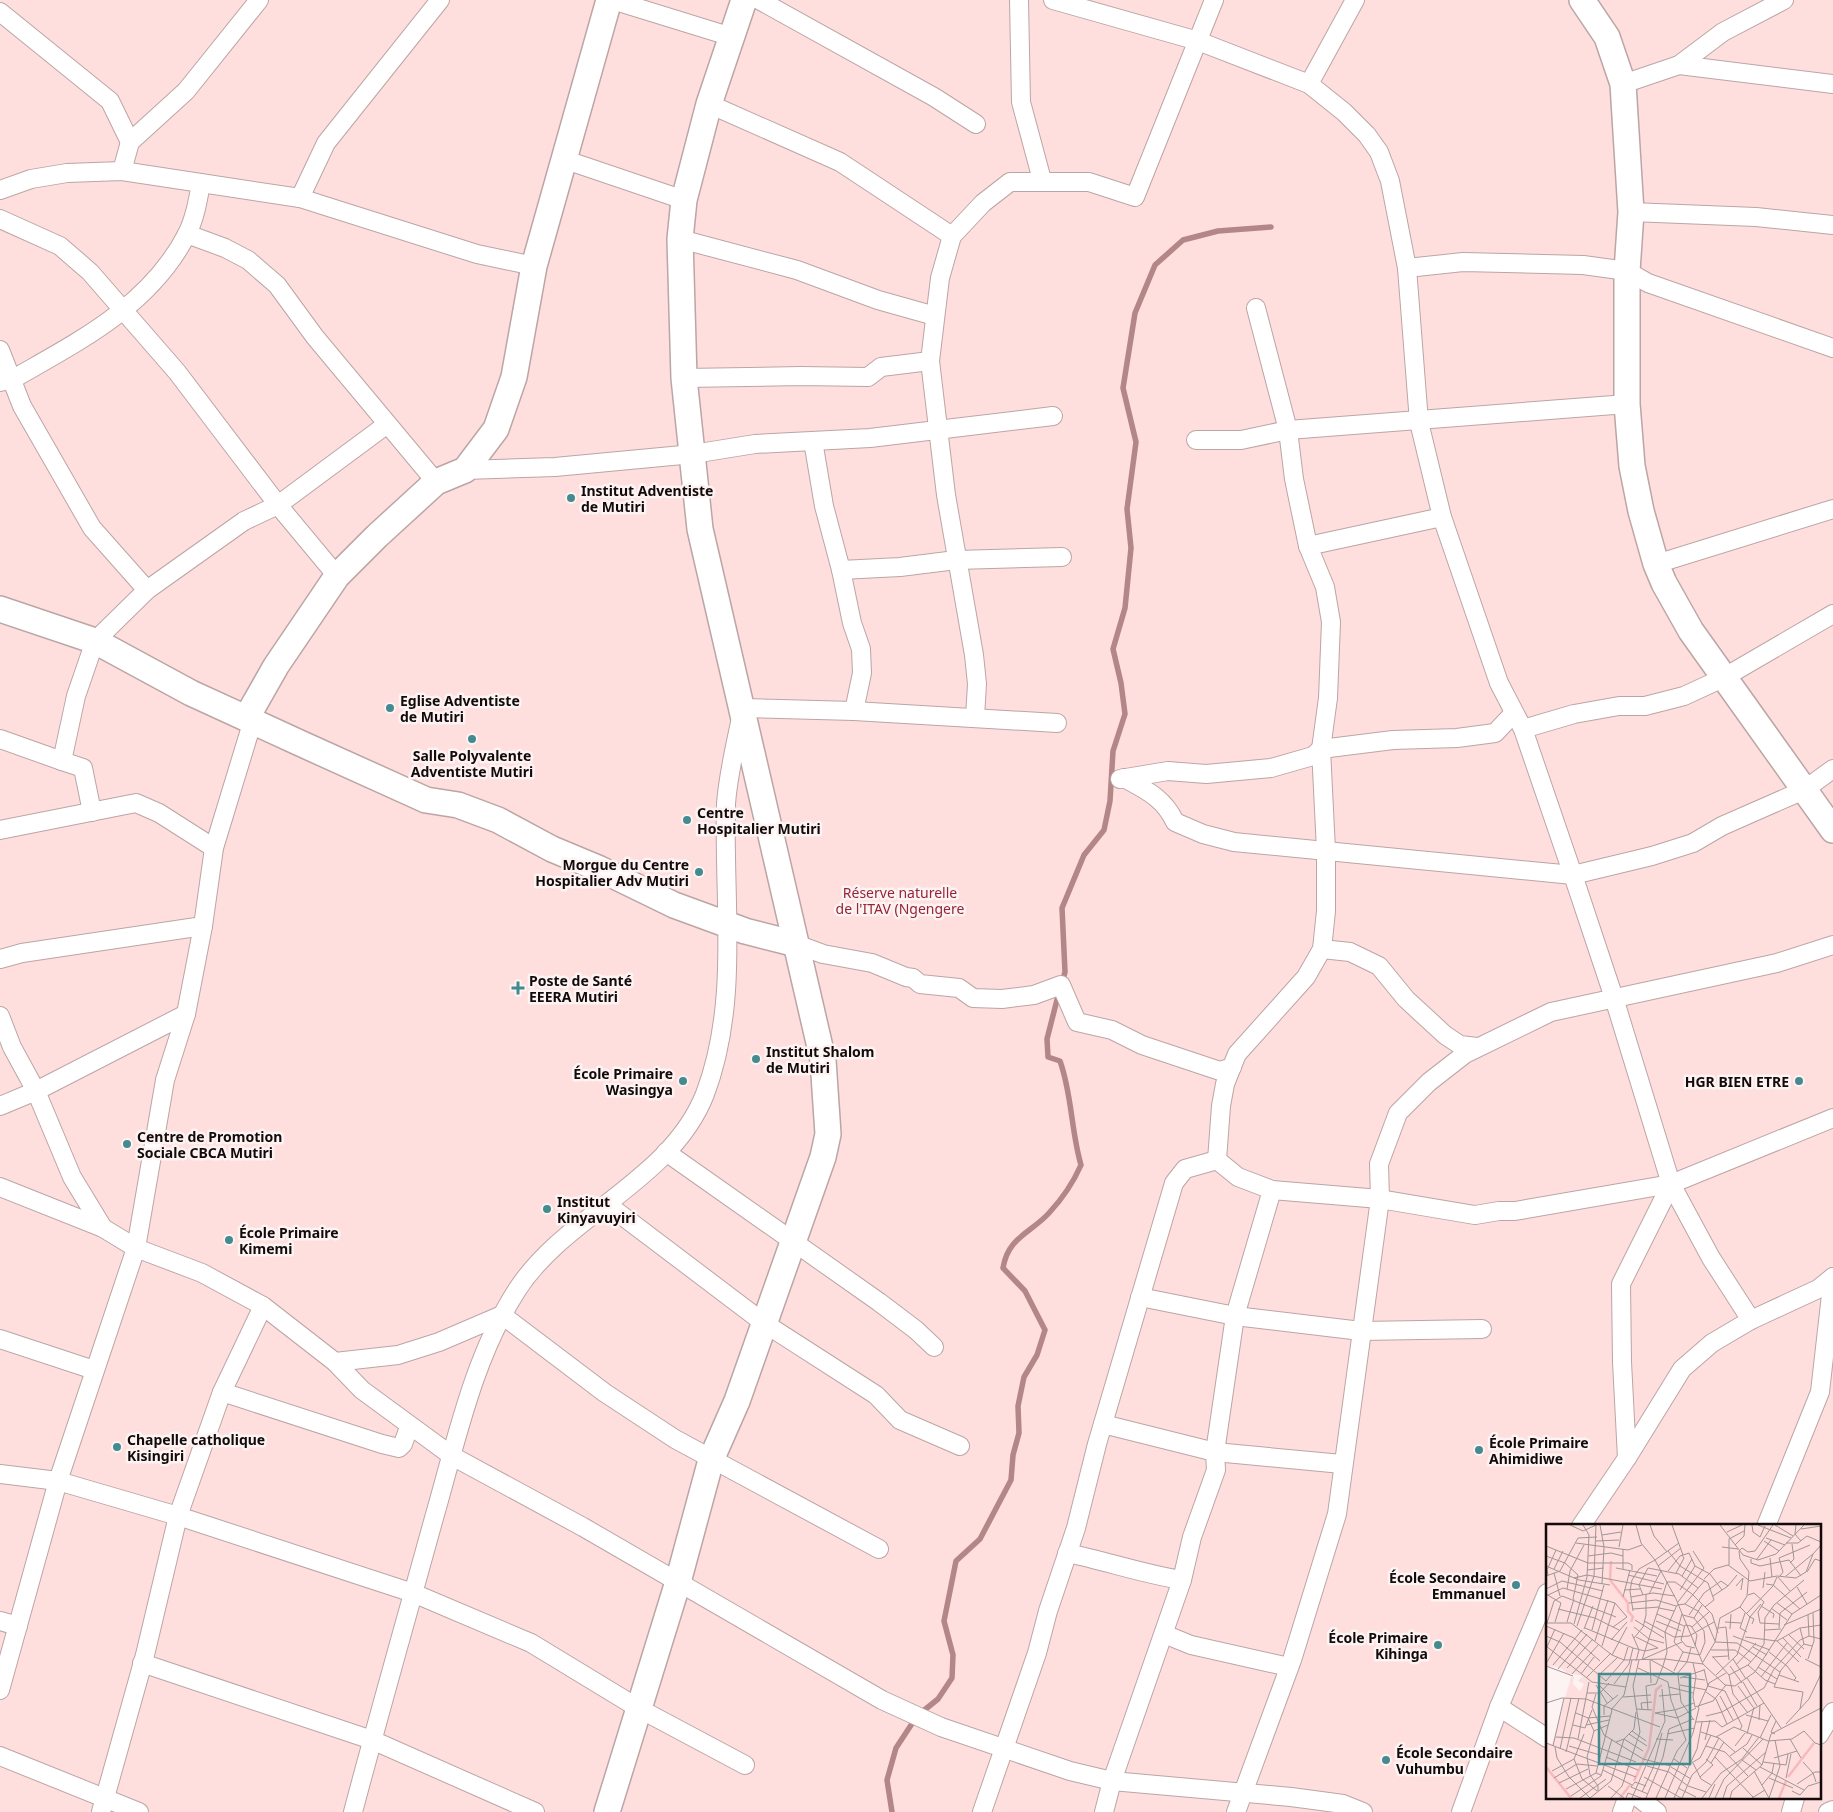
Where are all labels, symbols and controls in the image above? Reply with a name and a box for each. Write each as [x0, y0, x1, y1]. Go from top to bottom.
place label: Institut Adventiste de Mutiri [581, 481, 713, 516]
marker: Institut Adventiste de Mutiri [565, 492, 577, 504]
place label: Eglise Adventiste de Mutiri [400, 691, 520, 726]
marker: Eglise Adventiste de Mutiri [384, 702, 396, 714]
marker: Salle Polyvalente Adventiste Mutiri [466, 733, 478, 745]
place label: Salle Polyvalente Adventiste Mutiri [411, 746, 533, 781]
place label: Centre Hospitalier Mutiri [697, 803, 821, 838]
marker: Centre Hospitalier Mutiri [681, 814, 693, 826]
place label: Morgue du Centre Hospitalier Adv Mutiri [535, 855, 689, 890]
marker: Morgue du Centre Hospitalier Adv Mutiri [693, 866, 705, 878]
park label: Réserve naturelle de l'ITAV (Ngengere [836, 883, 964, 918]
place label: Poste de Santé EEERA Mutiri [529, 971, 632, 1006]
marker: Poste de Santé EEERA Mutiri [511, 981, 525, 995]
place label: Institut Shalom de Mutiri [766, 1042, 875, 1077]
marker: Institut Shalom de Mutiri [750, 1053, 762, 1065]
place label: École Primaire Wasingya [573, 1064, 673, 1099]
place label: HGR BIEN ETRE [1685, 1072, 1789, 1091]
marker: École Primaire Wasingya [677, 1075, 689, 1087]
marker: HGR BIEN ETRE [1793, 1075, 1805, 1087]
place label: Centre de Promotion Sociale CBCA Mutiri [137, 1127, 282, 1162]
marker: Centre de Promotion Sociale CBCA Mutiri [121, 1138, 133, 1150]
place label: Institut Kinyavuyiri [557, 1192, 636, 1227]
marker: Institut Kinyavuyiri [541, 1203, 553, 1215]
place label: École Primaire Kimemi [239, 1223, 339, 1258]
marker: École Primaire Kimemi [223, 1234, 235, 1246]
place label: Chapelle catholique Kisingiri [127, 1430, 265, 1465]
place label: École Primaire Ahimidiwe [1489, 1433, 1589, 1468]
marker: Chapelle catholique Kisingiri [111, 1441, 123, 1453]
marker: École Primaire Ahimidiwe [1473, 1444, 1485, 1456]
inset map [1546, 1524, 1820, 1800]
place label: École Secondaire Emmanuel [1389, 1568, 1506, 1603]
marker: École Secondaire Emmanuel [1510, 1579, 1522, 1591]
place label: École Primaire Kihinga [1328, 1628, 1428, 1663]
marker: École Primaire Kihinga [1432, 1639, 1444, 1651]
place label: École Secondaire Vuhumbu [1396, 1743, 1513, 1778]
marker: École Secondaire Vuhumbu [1380, 1754, 1392, 1766]

